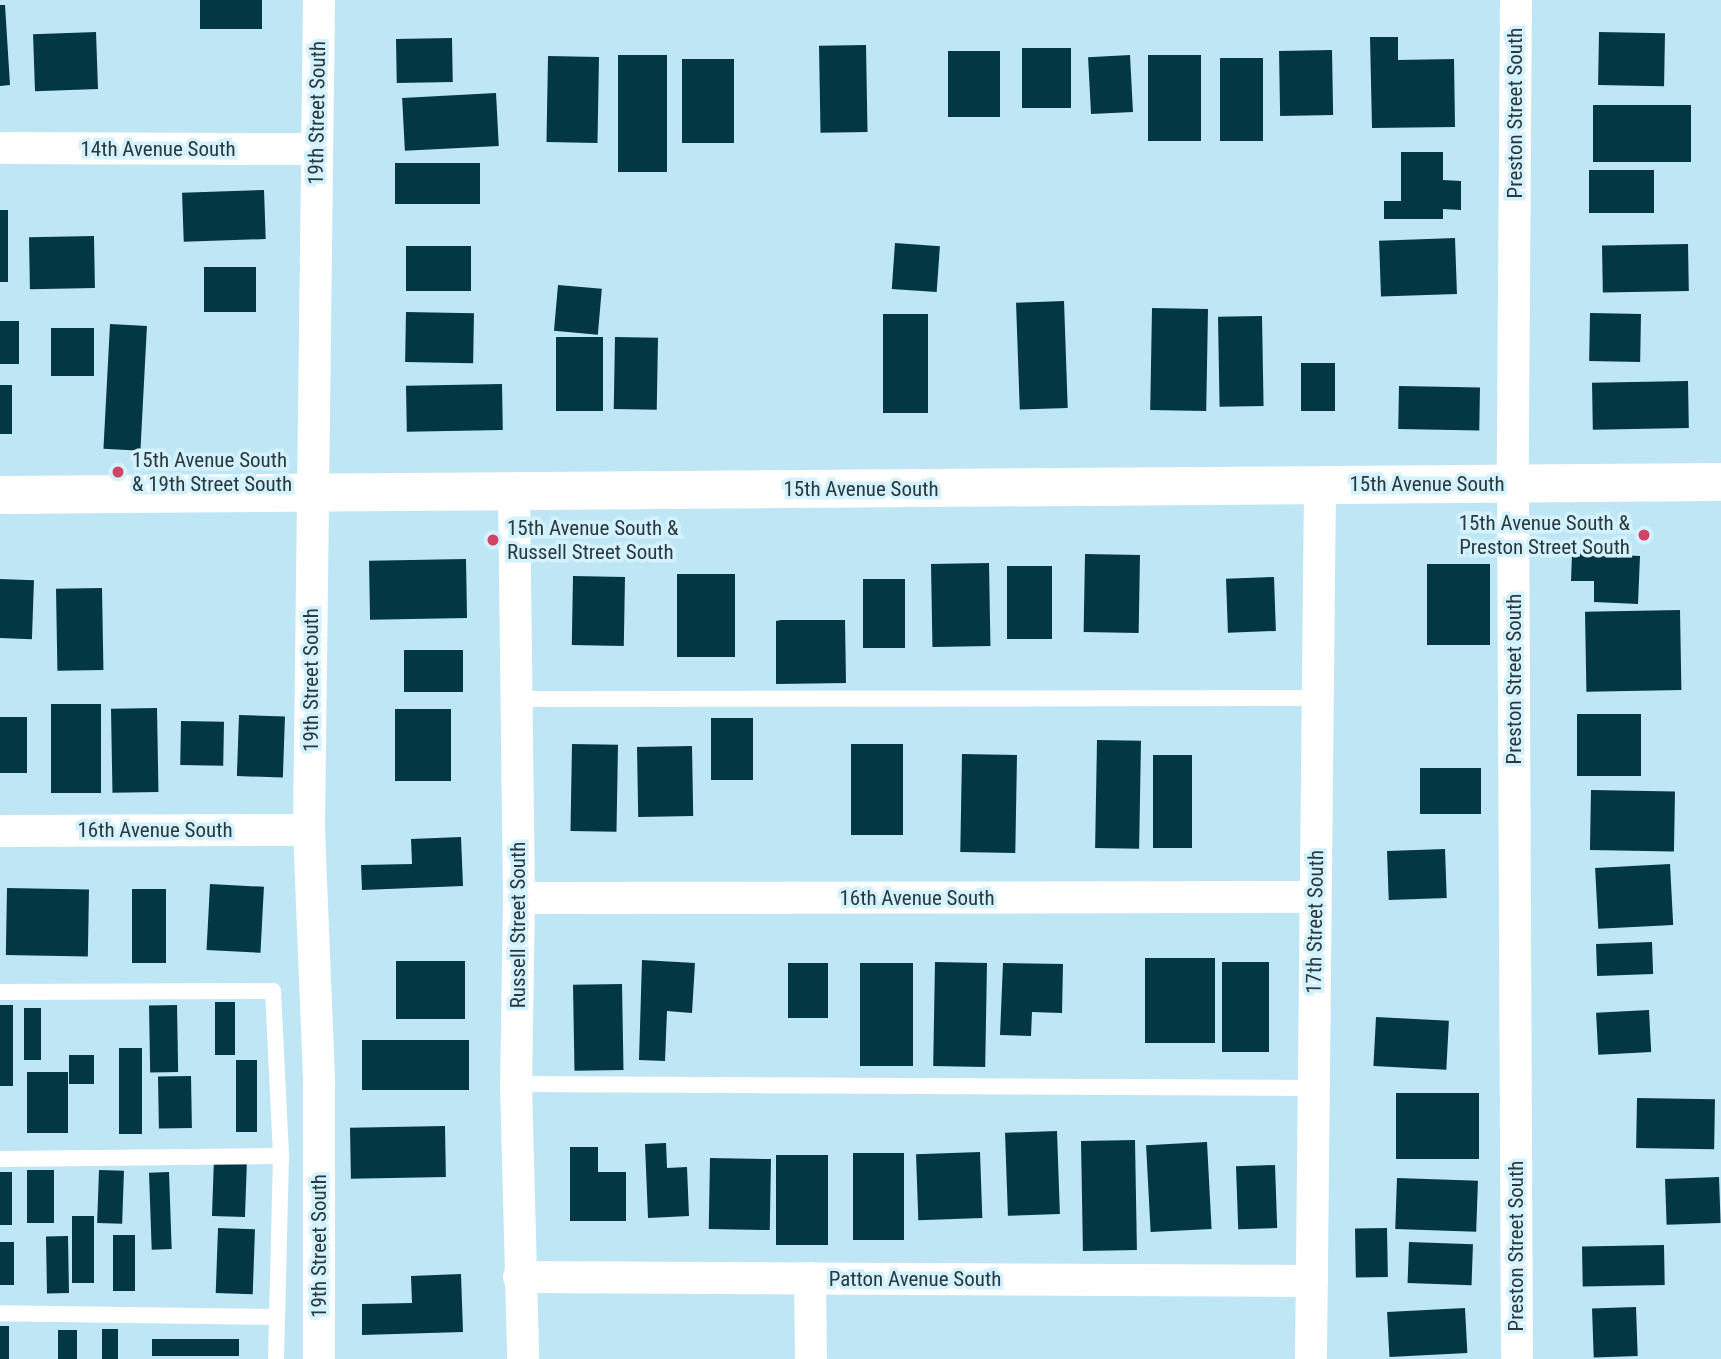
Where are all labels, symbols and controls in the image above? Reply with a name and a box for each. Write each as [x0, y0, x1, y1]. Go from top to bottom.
street label: Preston Street South [1502, 28, 1528, 198]
street label: 19th Street South [303, 41, 331, 185]
street label: 14th Avenue South [80, 136, 236, 162]
place label: 15th Avenue South & 19th Street South [132, 447, 292, 497]
marker: 15th Avenue South & 19th Street South [110, 464, 126, 480]
street label: 15th Avenue South [1349, 471, 1505, 497]
street label: 15th Avenue South [783, 476, 939, 502]
place label: 15th Avenue South & Preston Street South [1459, 510, 1630, 560]
place label: 15th Avenue South & Russell Street South [507, 515, 678, 565]
marker: 15th Avenue South & Preston Street South [1636, 527, 1652, 543]
marker: 15th Avenue South & Russell Street South [485, 532, 501, 548]
street label: Preston Street South [1501, 594, 1527, 764]
street label: 19th Street South [298, 608, 324, 752]
street label: 16th Avenue South [77, 817, 233, 843]
street label: Russell Street South [505, 842, 531, 1008]
street label: 17th Street South [1301, 850, 1329, 994]
street label: 16th Avenue South [839, 885, 995, 911]
street label: Preston Street South [1503, 1161, 1529, 1331]
street label: 19th Street South [306, 1174, 332, 1318]
street label: Patton Avenue South [829, 1266, 1001, 1292]

